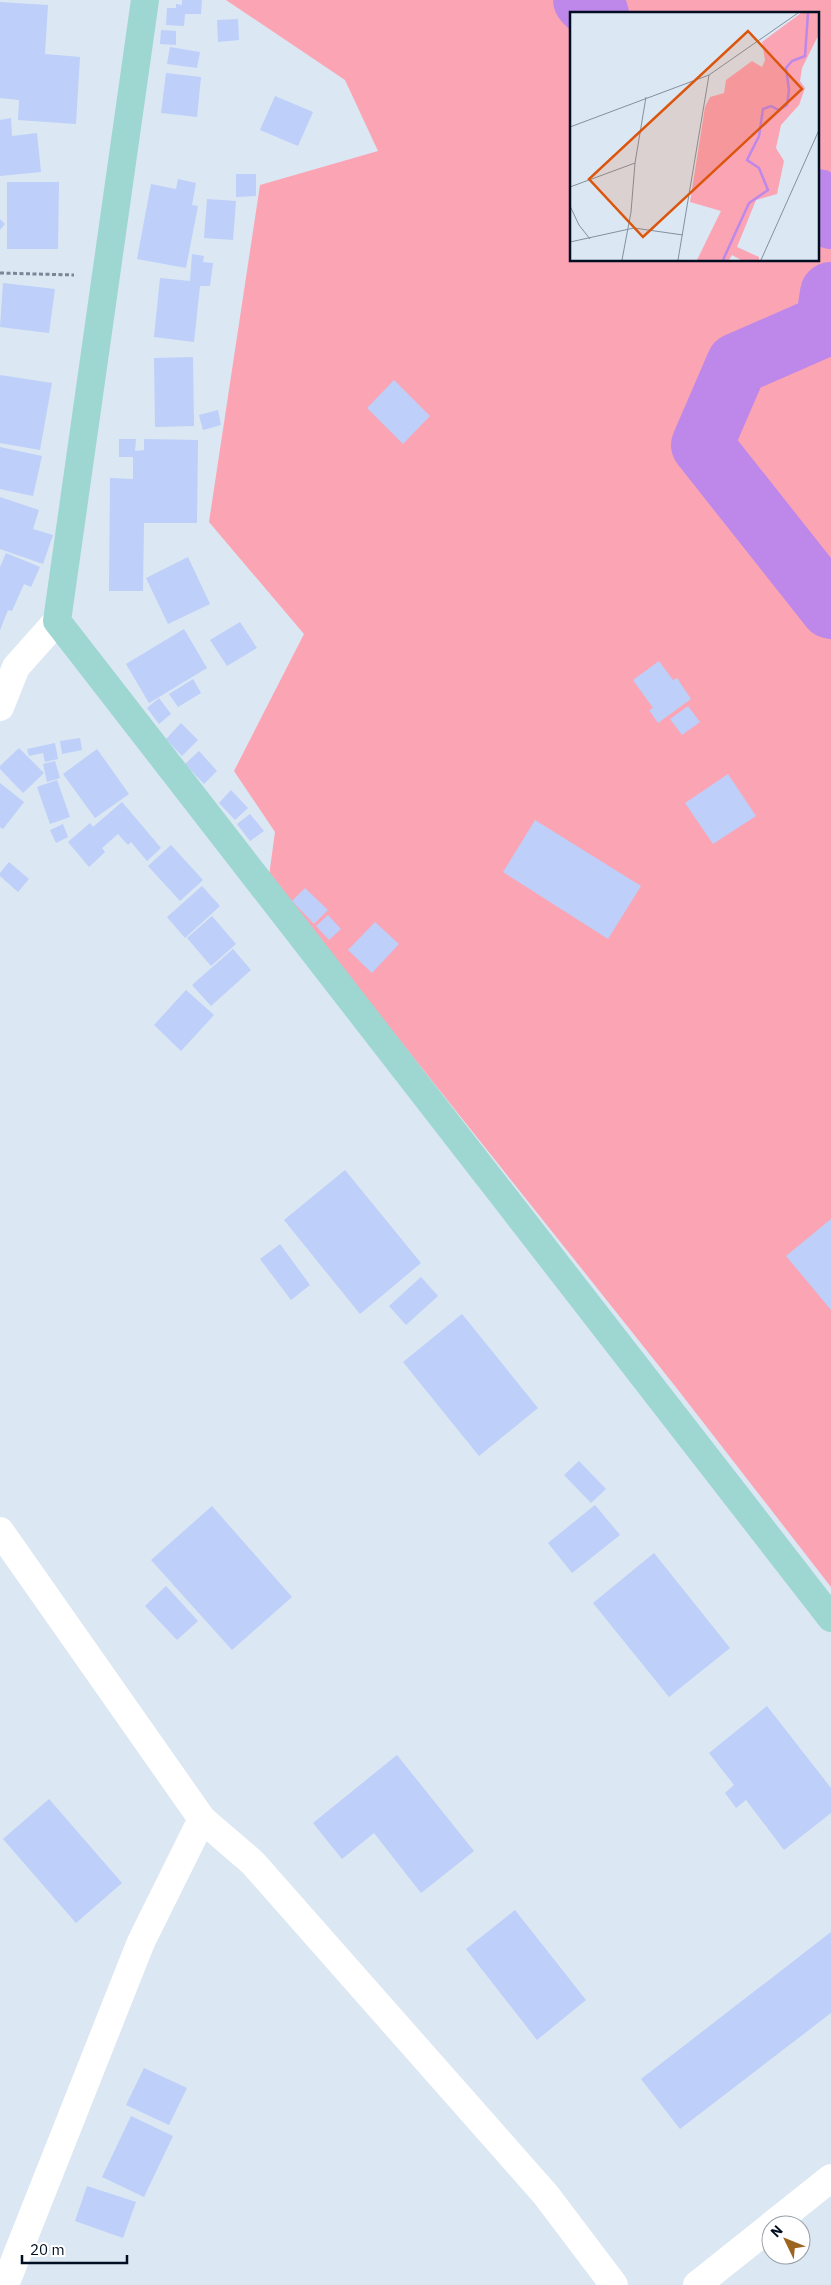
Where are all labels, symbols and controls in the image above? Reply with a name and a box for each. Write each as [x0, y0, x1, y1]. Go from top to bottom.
inset map [570, 12, 818, 261]
north arrow [761, 2215, 811, 2265]
text: N [766, 2221, 787, 2241]
scale bar [22, 2232, 128, 2264]
text: 20 m [30, 2240, 65, 2259]

